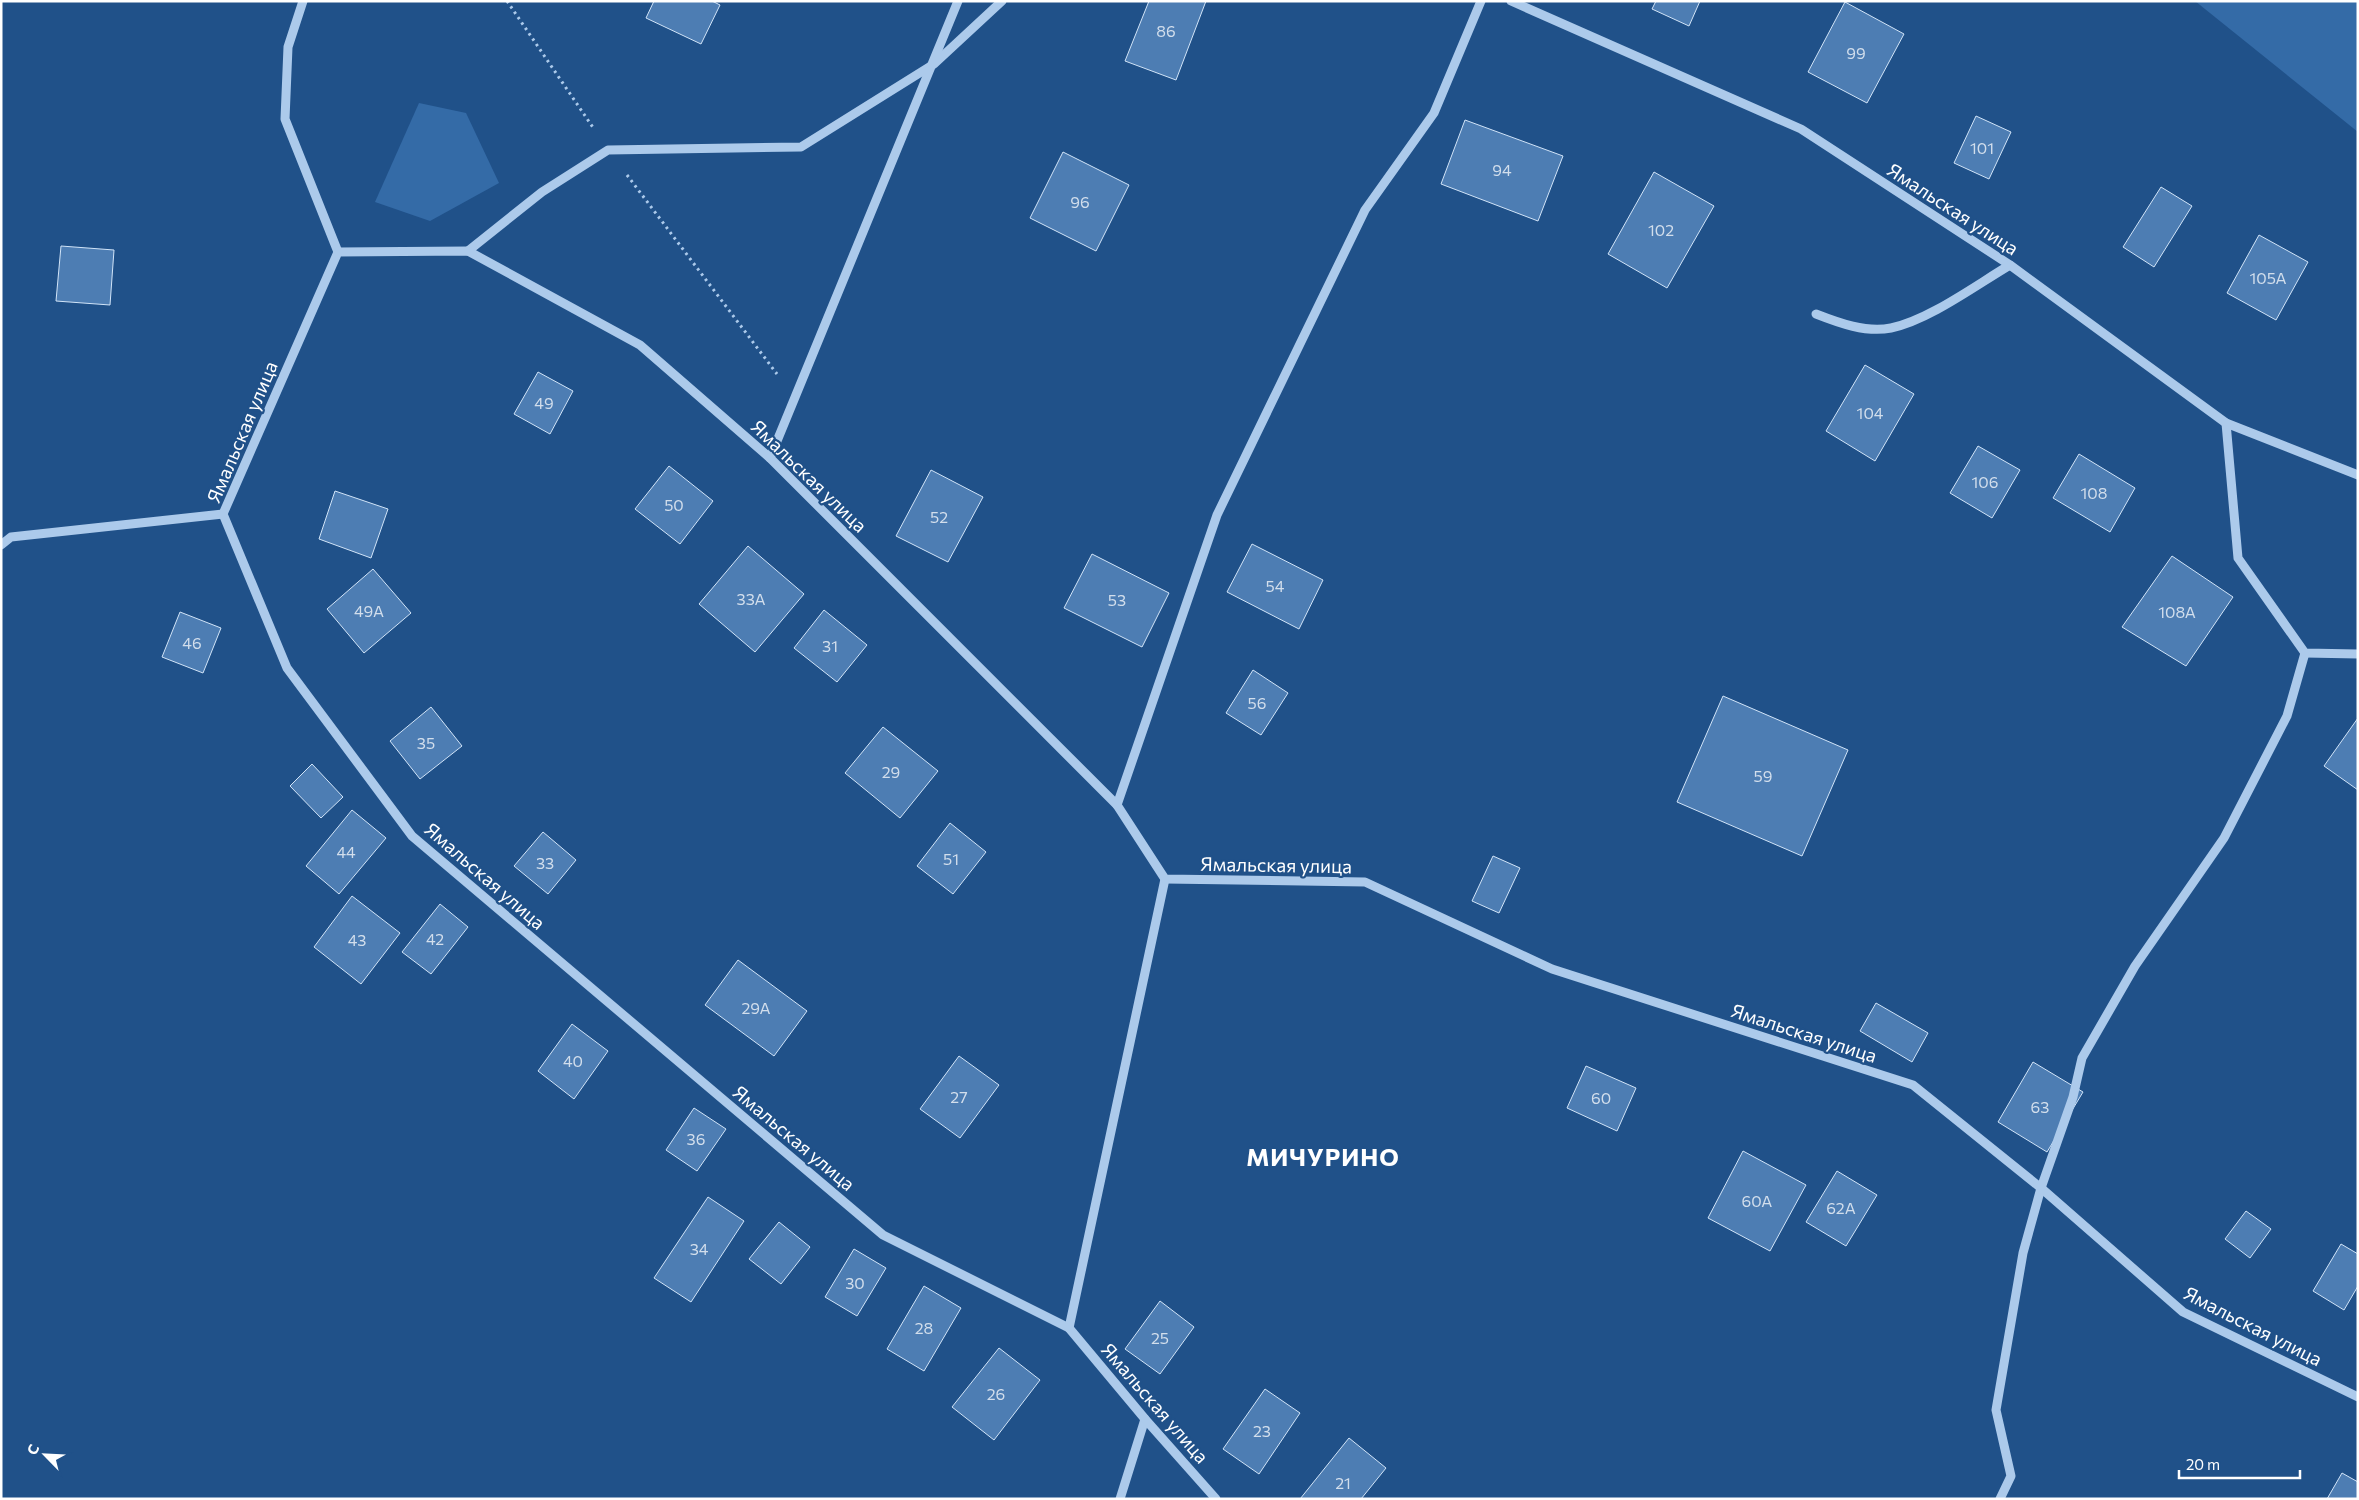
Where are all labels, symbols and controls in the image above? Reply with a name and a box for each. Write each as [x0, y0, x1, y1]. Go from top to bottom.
house number: 86 [1156, 21, 1176, 40]
house number: 99 [1846, 43, 1866, 62]
house number: 101 [1970, 138, 1994, 157]
street label: Ямальская улица [1883, 158, 2023, 260]
house number: 94 [1492, 160, 1512, 179]
house number: 96 [1070, 192, 1090, 211]
house number: 102 [1648, 220, 1674, 239]
house number: 105А [2249, 268, 2287, 287]
street label: Ямальская улица [201, 357, 282, 506]
house number: 49 [534, 393, 554, 412]
house number: 104 [1857, 403, 1884, 422]
street label: Ямальская улица [747, 415, 872, 537]
house number: 106 [1972, 472, 1999, 491]
house number: 108 [2081, 483, 2108, 502]
house number: 50 [664, 495, 684, 514]
house number: 52 [930, 507, 948, 526]
house number: 54 [1266, 576, 1285, 595]
house number: 33А [737, 589, 765, 608]
house number: 53 [1108, 590, 1126, 609]
house number: 49А [354, 601, 384, 620]
house number: 108А [2158, 602, 2196, 621]
house number: 46 [182, 633, 202, 652]
house number: 31 [822, 636, 838, 655]
house number: 56 [1248, 693, 1266, 712]
house number: 35 [417, 733, 435, 752]
house number: 29 [882, 762, 900, 781]
house number: 59 [1754, 766, 1772, 785]
street label: Ямальская улица [420, 817, 550, 934]
house number: 44 [336, 842, 356, 861]
house number: 51 [943, 849, 959, 868]
street label: Ямальская улица [1200, 852, 1352, 877]
house number: 33 [536, 853, 554, 872]
house number: 42 [426, 929, 444, 948]
house number: 43 [348, 930, 366, 949]
house number: 29А [741, 998, 771, 1017]
street label: Ямальская улица [1728, 998, 1880, 1067]
house number: 40 [563, 1051, 583, 1070]
street label: Ямальская улица [729, 1080, 860, 1195]
house number: 27 [950, 1087, 968, 1106]
house number: 60 [1591, 1088, 1611, 1107]
house number: 63 [2031, 1097, 2049, 1116]
house number: 36 [687, 1129, 705, 1148]
district label: МИЧУРИНО [1246, 1142, 1400, 1171]
house number: 60А [1742, 1191, 1772, 1210]
house number: 62А [1826, 1198, 1856, 1217]
house number: 34 [690, 1239, 709, 1258]
house number: 30 [845, 1273, 865, 1292]
street label: Ямальская улица [2180, 1281, 2326, 1370]
house number: 28 [915, 1318, 933, 1337]
house number: 25 [1151, 1328, 1169, 1347]
street label: Ямальская улица [1097, 1338, 1214, 1468]
house number: 26 [987, 1384, 1005, 1403]
house number: 23 [1253, 1421, 1271, 1440]
north arrow [20, 1430, 70, 1480]
text: С [23, 1442, 42, 1457]
scale bar [2179, 1448, 2300, 1480]
text: 20 m [2186, 1455, 2220, 1473]
house number: 21 [1335, 1473, 1351, 1492]

